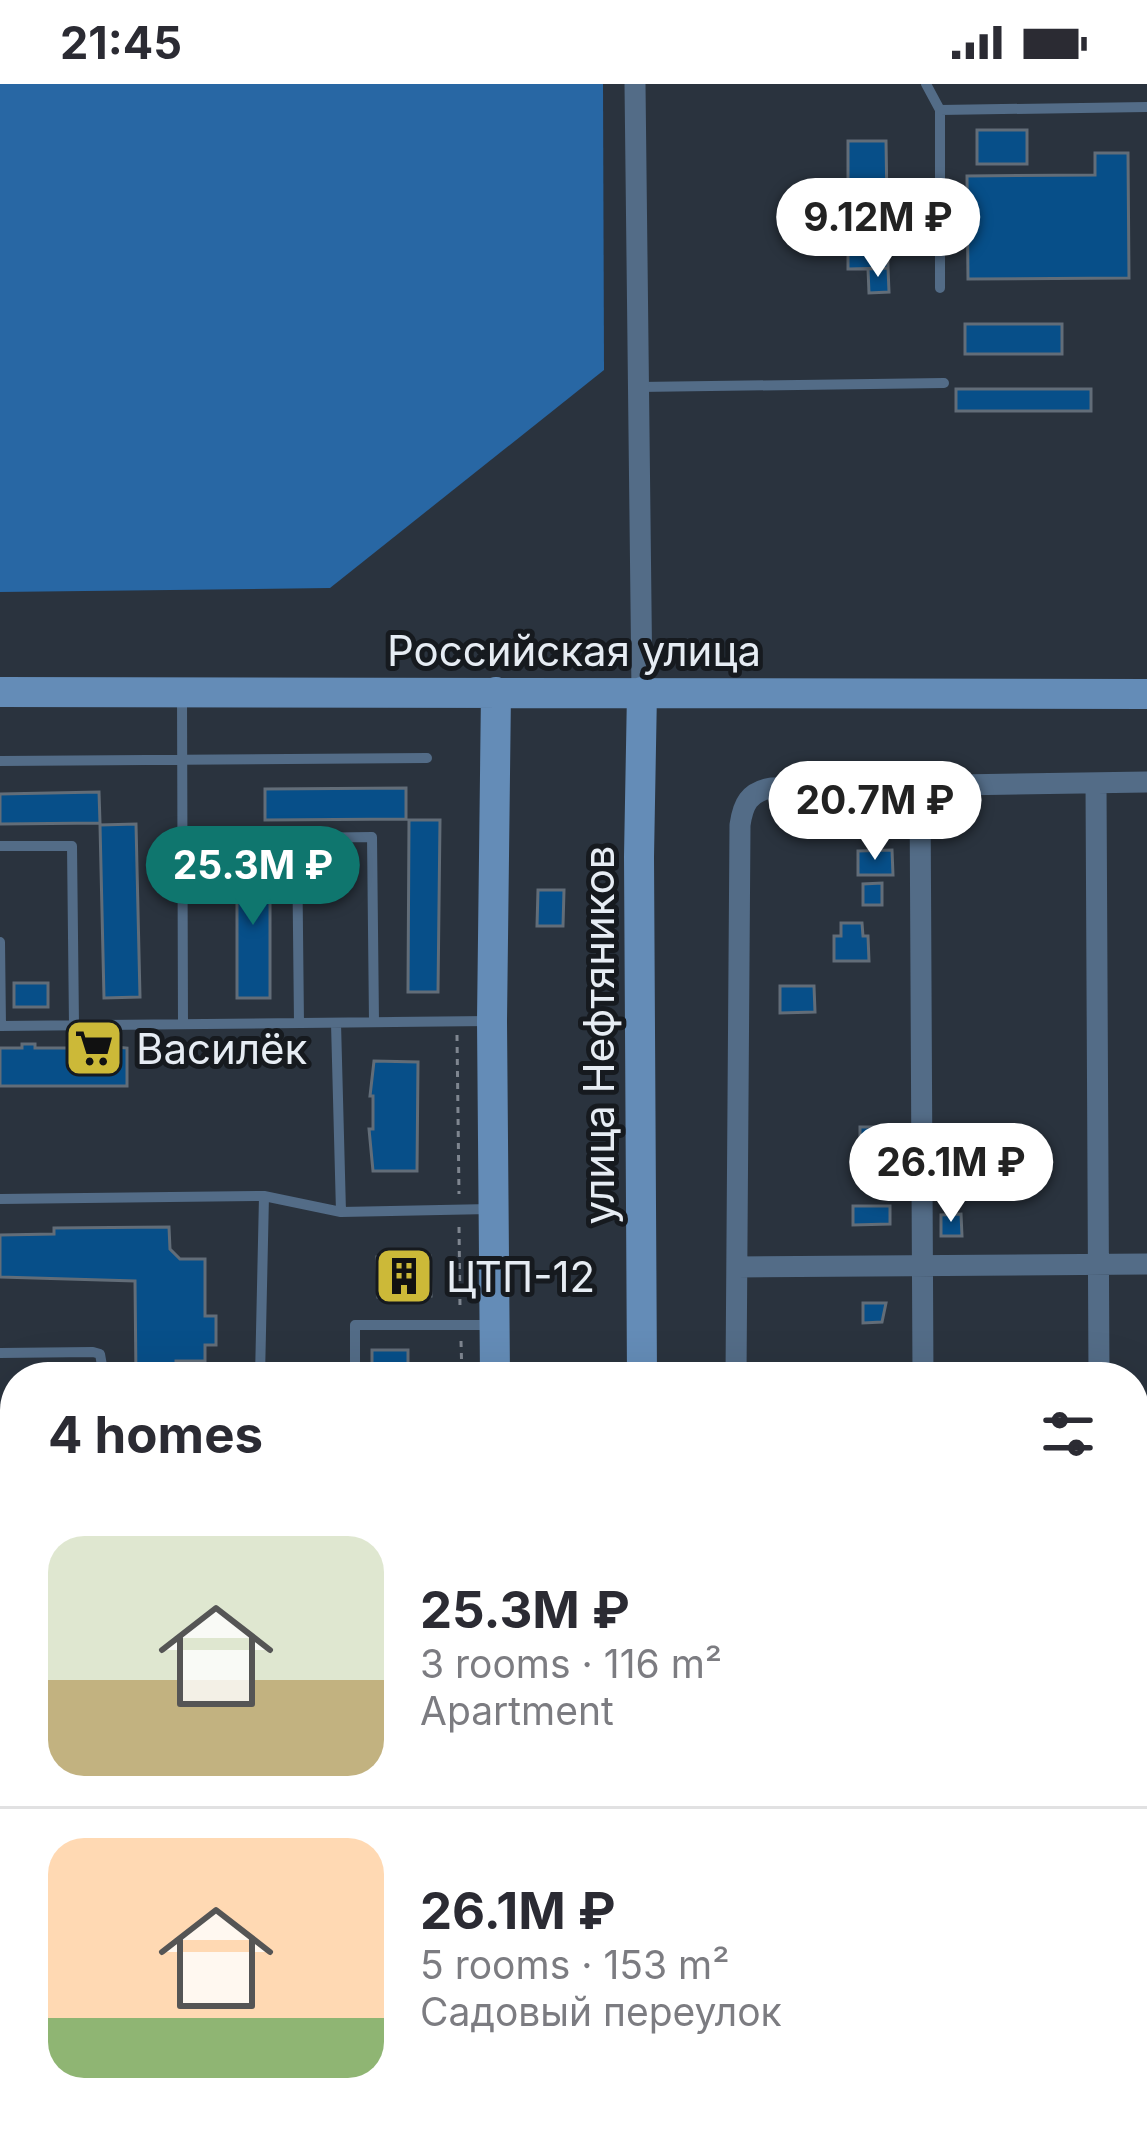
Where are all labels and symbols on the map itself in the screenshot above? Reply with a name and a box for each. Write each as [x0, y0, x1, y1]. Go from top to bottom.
pin: 9.12M ₽ [767, 178, 989, 280]
street label: Российская улица [387, 625, 761, 676]
pin: 20.7M ₽ [764, 761, 986, 863]
pin: 25.3M ₽ [142, 826, 364, 928]
street label: улица Нефтяников [573, 845, 624, 1225]
supermarket icon: Василёк [63, 1017, 125, 1079]
place label: Василёк [136, 1023, 308, 1074]
pin: 26.1M ₽ [840, 1123, 1062, 1225]
building icon: ЦТП-12 [373, 1245, 435, 1307]
place label: ЦТП-12 [446, 1251, 595, 1302]

